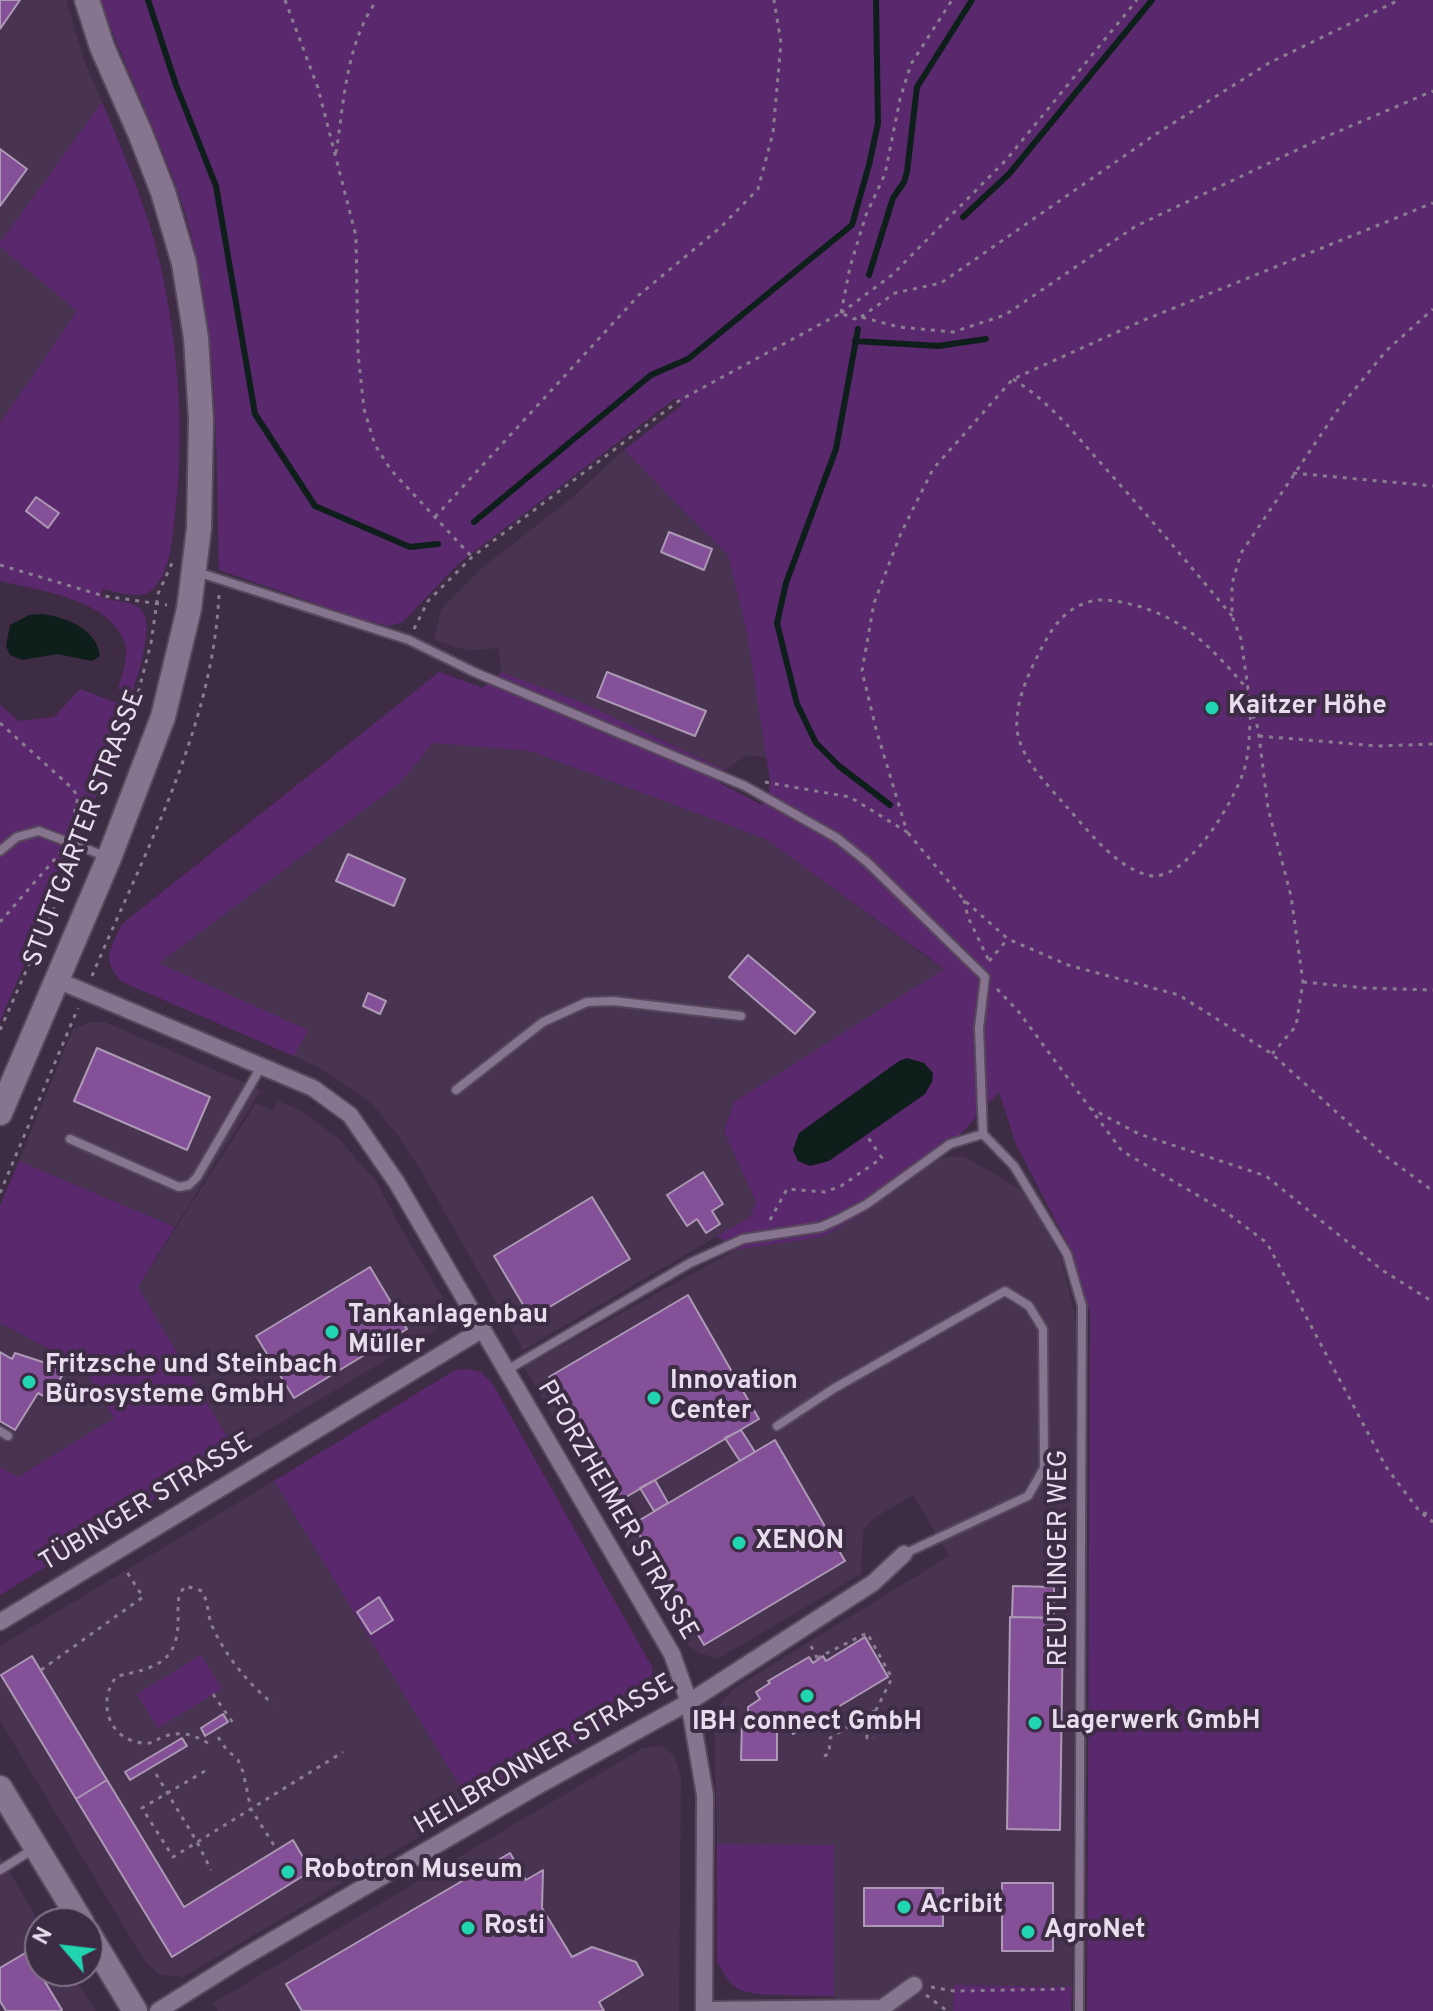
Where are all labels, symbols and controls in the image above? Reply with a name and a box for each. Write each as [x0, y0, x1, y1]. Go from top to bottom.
street label: STUTTGARTER STRASSE [19, 686, 153, 972]
place label: Kaitzer Höhe [1228, 692, 1387, 724]
marker: Kaitzer Höhe [1203, 699, 1221, 717]
place label: Tankanlagenbau Müller [348, 1301, 548, 1362]
marker: Tankanlagenbau Müller [323, 1323, 341, 1341]
place label: Fritzsche und Steinbach Bürosysteme GmbH [45, 1351, 338, 1412]
place label: Innovation Center [670, 1367, 798, 1428]
marker: Fritzsche und Steinbach Bürosysteme GmbH [20, 1373, 38, 1391]
street label: PFORZHEIMER STRASSE [529, 1376, 703, 1646]
marker: Innovation Center [645, 1389, 663, 1407]
street label: TÜBINGER STRASSE [35, 1428, 259, 1580]
street label: REUTLINGER WEG [1045, 1450, 1077, 1666]
place label: XENON [755, 1527, 844, 1559]
marker: XENON [730, 1534, 748, 1552]
street label: HEILBRONNER STRASSE [410, 1669, 680, 1843]
marker: IBH connect GmbH [798, 1687, 816, 1705]
place label: Lagerwerk GmbH [1051, 1707, 1260, 1739]
place label: IBH connect GmbH [692, 1708, 922, 1740]
marker: Lagerwerk GmbH [1026, 1714, 1044, 1732]
place label: Robotron Museum [304, 1856, 523, 1888]
marker: Robotron Museum [279, 1863, 297, 1881]
place label: Acribit [920, 1891, 1003, 1923]
marker: Acribit [895, 1898, 913, 1916]
north arrow [24, 1907, 104, 1987]
place label: Rosti [484, 1912, 545, 1944]
place label: AgroNet [1044, 1916, 1146, 1948]
marker: Rosti [459, 1919, 477, 1937]
text: N [29, 1923, 60, 1950]
marker: AgroNet [1019, 1923, 1037, 1941]

